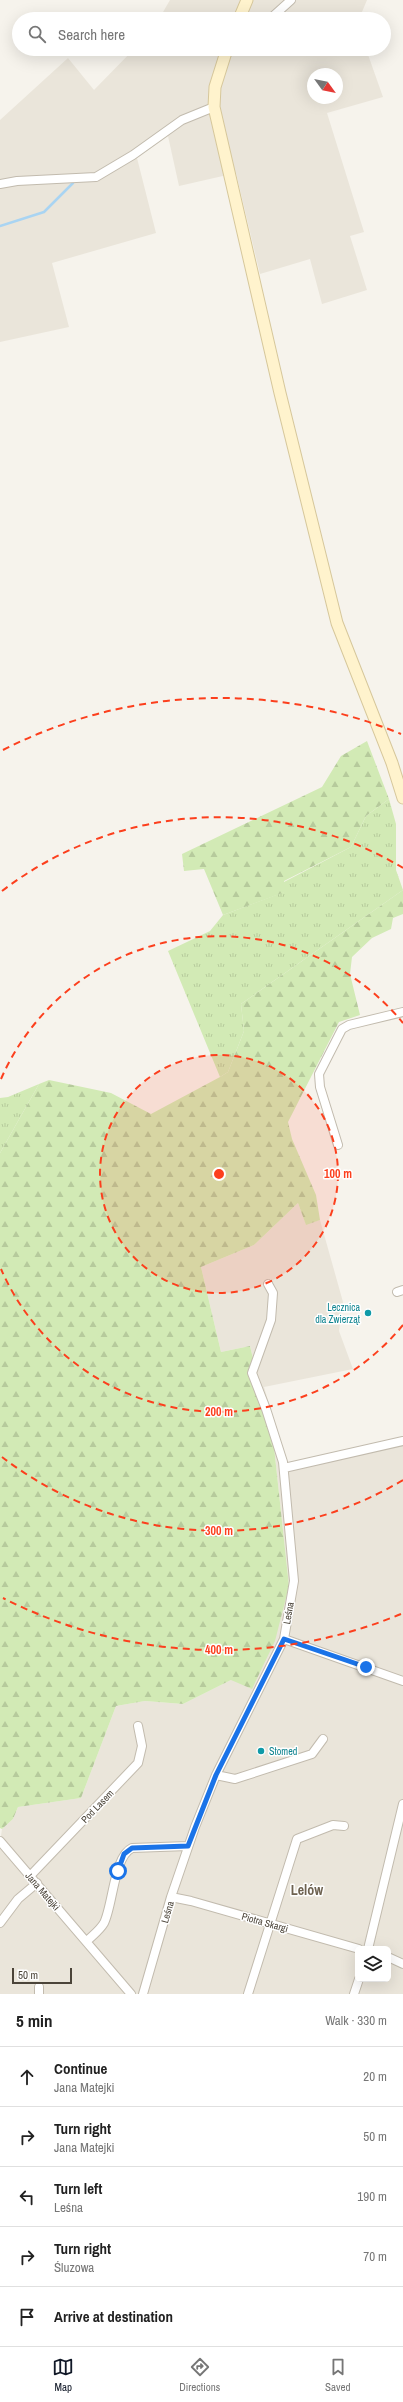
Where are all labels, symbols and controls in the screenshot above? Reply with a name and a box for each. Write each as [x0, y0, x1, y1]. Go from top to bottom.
search box [12, 12, 391, 56]
icon: search [26, 23, 48, 45]
text: Search here [58, 24, 125, 45]
north arrow [307, 68, 343, 104]
text: 100 m [324, 1166, 352, 1182]
centre of rings [212, 1167, 226, 1181]
place label: Lecznica dla Zwierząt [315, 1301, 361, 1326]
marker: Lecznica dla Zwierząt [363, 1308, 373, 1318]
text: 200 m [205, 1404, 233, 1420]
text: 300 m [205, 1523, 233, 1539]
street label: Leśna [280, 1601, 297, 1625]
text: 400 m [205, 1642, 233, 1658]
route end [357, 1658, 375, 1676]
place label: Stomed [269, 1745, 297, 1758]
marker: Stomed [256, 1746, 266, 1756]
street label: Pod Lasem [78, 1787, 117, 1826]
route start [109, 1862, 127, 1880]
street label: Jana Matejki [22, 1870, 63, 1913]
district label: Lelów [291, 1881, 323, 1899]
street label: Leśna [158, 1899, 177, 1925]
street label: Piotra Skargi [240, 1910, 290, 1935]
map controls [355, 1946, 391, 1982]
button: layers [355, 1946, 391, 1982]
scale bar [12, 1966, 72, 1985]
text: 50 m [18, 1968, 38, 1982]
text: 5 min [16, 2009, 52, 2032]
text: Walk · 330 m [325, 2012, 387, 2029]
text: Continue [54, 2058, 107, 2079]
icon: ahead [16, 2066, 38, 2088]
text: 20 m [363, 2068, 387, 2085]
text: Jana Matejki [54, 2079, 114, 2096]
text: Turn right [54, 2118, 111, 2139]
icon: right [16, 2126, 38, 2148]
text: 50 m [363, 2128, 387, 2145]
text: Jana Matejki [54, 2139, 114, 2156]
text: Turn left [54, 2178, 102, 2199]
icon: left [16, 2186, 38, 2208]
text: 190 m [357, 2188, 387, 2205]
text: Leśna [54, 2199, 83, 2216]
text: Turn right [54, 2238, 111, 2259]
icon: right [16, 2246, 38, 2268]
text: 70 m [363, 2248, 387, 2265]
text: Śluzowa [54, 2259, 94, 2276]
icon: arrive [16, 2306, 38, 2328]
text: Arrive at destination [54, 2306, 173, 2327]
tab: Map [52, 2356, 74, 2394]
tab: Directions [179, 2356, 220, 2394]
tab: Saved [325, 2356, 351, 2394]

